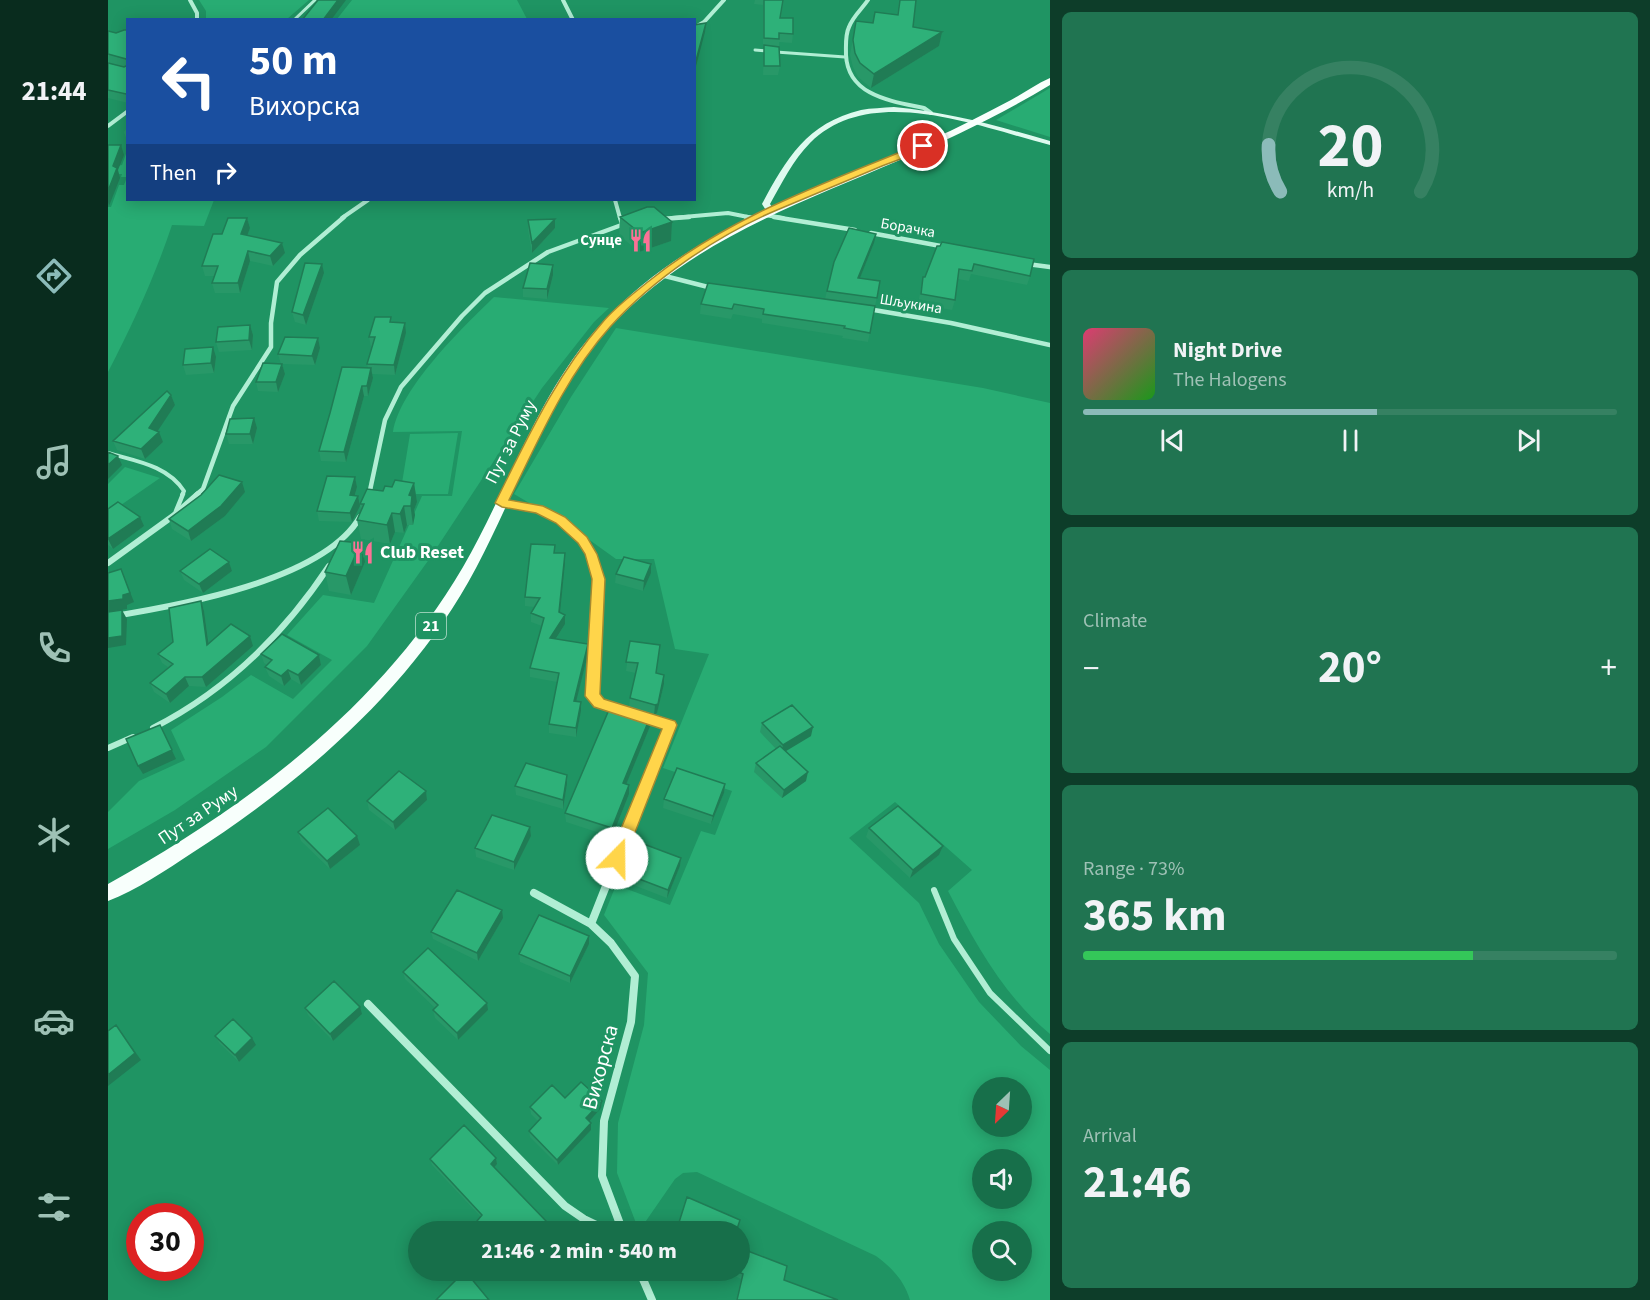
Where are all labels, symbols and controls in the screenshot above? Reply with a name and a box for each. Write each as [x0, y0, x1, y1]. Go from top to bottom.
text: 50 m [249, 31, 338, 91]
icon: left [150, 42, 228, 120]
text: 21:44 [21, 72, 87, 111]
text: Вихорска [249, 87, 360, 126]
text: 20 [1317, 102, 1383, 191]
pin [897, 120, 948, 171]
icon: arrive [906, 129, 939, 162]
icon: right [209, 156, 242, 189]
text: Then [150, 157, 197, 189]
text: km/h [1326, 175, 1374, 206]
street label: Борачка [879, 213, 937, 243]
restaurant icon: Сунце [627, 227, 653, 253]
place label: Сунце [580, 230, 622, 251]
icon: directions [33, 255, 75, 297]
street label: Шљукина [878, 289, 944, 319]
text: Night Drive [1173, 334, 1282, 366]
text: The Halogens [1173, 366, 1287, 394]
street label: Пут за Руму [479, 395, 543, 488]
icon: previous [1156, 424, 1189, 457]
icon: pause [1334, 424, 1367, 457]
icon: next [1512, 424, 1545, 457]
icon: music [33, 441, 75, 483]
restaurant icon: Club Reset [349, 539, 375, 565]
place label: Club Reset [380, 540, 464, 565]
text: Climate [1083, 607, 1147, 635]
road number: 21 [416, 613, 446, 639]
icon: phone [33, 627, 75, 669]
text: 20° [1318, 636, 1382, 700]
text: − [1083, 645, 1099, 692]
text: + [1601, 645, 1617, 692]
street label: Пут за Руму [153, 779, 243, 851]
icon: climate [33, 814, 75, 856]
position arrow [585, 826, 649, 890]
text: Range · 73% [1083, 855, 1184, 883]
text: 365 km [1083, 884, 1227, 948]
icon: car [33, 1000, 75, 1042]
street label: Вихорска [574, 1021, 626, 1113]
north arrow [972, 1077, 1032, 1137]
map controls [972, 1077, 1032, 1281]
text: Arrival [1083, 1122, 1137, 1150]
button: sound [972, 1149, 1032, 1209]
text: 21:46 [1083, 1151, 1192, 1215]
icon: filters [33, 1186, 75, 1228]
speed limit sign: 30 [126, 1203, 204, 1281]
button: search [972, 1221, 1032, 1281]
text: 21:46 · 2 min · 540 m [481, 1235, 677, 1267]

